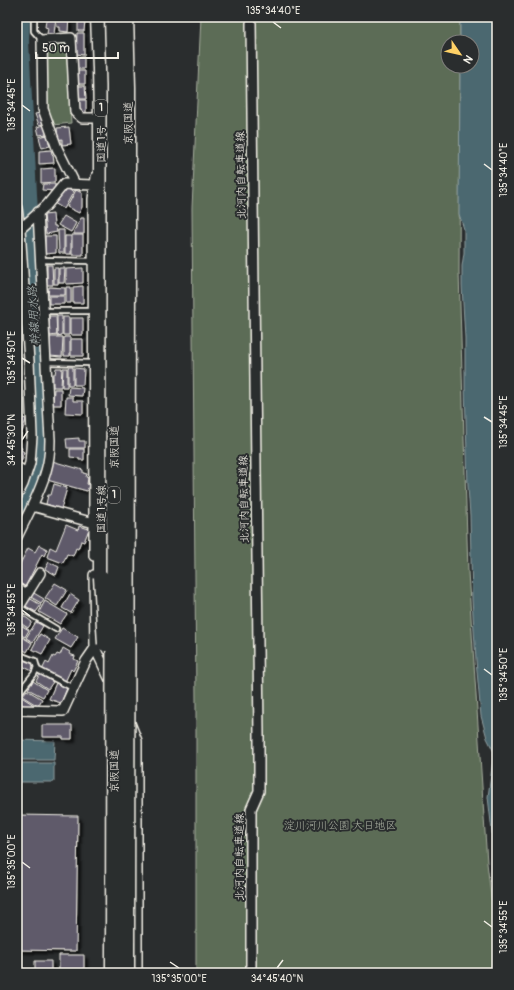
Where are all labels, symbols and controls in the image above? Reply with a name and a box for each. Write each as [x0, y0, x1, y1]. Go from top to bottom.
text: 135°34'40"E [246, 5, 300, 17]
scale bar [36, 34, 118, 60]
north arrow [440, 34, 480, 74]
text: 50 m [42, 41, 70, 56]
text: N [460, 53, 475, 66]
text: 135°34'45"E [6, 78, 18, 132]
road number: 1 [95, 100, 107, 116]
street label: 京阪国道 [122, 101, 135, 145]
street label: 国道1号 [95, 125, 108, 163]
street label: 北河内自転車道線 [234, 131, 248, 219]
text: 135°34'40"E [498, 143, 510, 197]
water label: 幹線用水路 [25, 285, 43, 346]
text: 135°34'50"E [6, 331, 18, 385]
text: 135°34'45"E [498, 395, 510, 449]
text: 34°45'30"N [6, 414, 18, 466]
street label: 京阪国道 [108, 425, 121, 469]
street label: 北河内自転車道線 [237, 455, 251, 543]
street label: 国道1号線 [95, 485, 108, 533]
road number: 1 [108, 487, 120, 503]
text: 135°34'55"E [6, 584, 18, 636]
text: 135°34'50"E [498, 648, 510, 702]
street label: 京阪国道 [108, 749, 121, 793]
street label: 北河内自転車道線 [233, 813, 246, 901]
park label: 淀川河川公園 大日地区 [284, 819, 396, 832]
text: 135°35'00"E [6, 834, 18, 890]
text: 135°34'55"E [498, 901, 510, 953]
text: 135°35'00"E [151, 973, 207, 985]
text: 34°45'40"N [251, 973, 303, 985]

